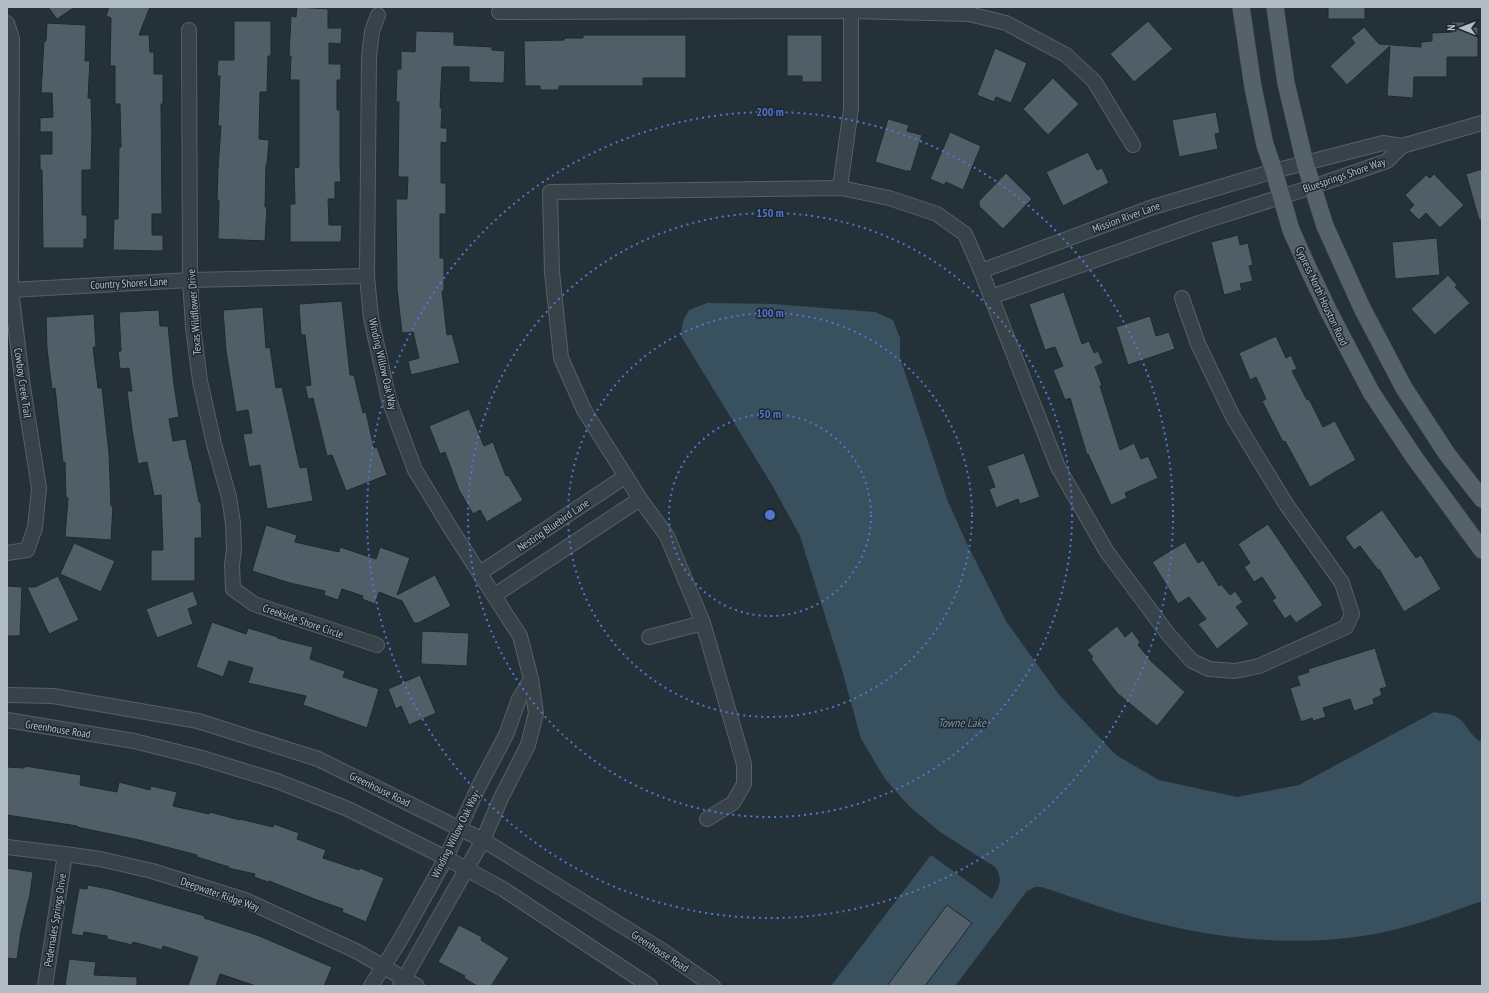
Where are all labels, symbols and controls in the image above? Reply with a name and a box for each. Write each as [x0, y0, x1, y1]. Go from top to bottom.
north arrow [1441, 8, 1481, 48]
text: N [1444, 25, 1458, 31]
text: 200 m [756, 104, 784, 119]
street label: Bluesprings Shore Way [1301, 154, 1388, 196]
street label: Mission River Lane [1090, 198, 1162, 236]
text: 150 m [756, 205, 784, 220]
street label: Cypress North Houston Road [1293, 244, 1351, 348]
street label: Texas Wildflower Drive [184, 268, 204, 355]
street label: Country Shores Lane [90, 274, 168, 292]
text: 100 m [756, 305, 784, 320]
street label: Winding Willow Oak Way [366, 317, 401, 412]
street label: Cowboy Creek Trail [11, 347, 35, 419]
text: 50 m [759, 406, 781, 421]
street label: Nesting Bluebird Lane [514, 495, 592, 554]
centre of rings [763, 508, 777, 522]
street label: Creekside Shore Circle [261, 601, 346, 642]
water label: Towne Lake [938, 715, 987, 730]
street label: Greenhouse Road [24, 717, 92, 741]
street label: Greenhouse Road [347, 768, 413, 810]
street label: Winding Willow Oak Way [428, 789, 482, 880]
street label: Pedernales Springs Drive [41, 872, 69, 968]
street label: Deepwater Ridge Way [179, 874, 262, 914]
street label: Greenhouse Road [629, 927, 692, 975]

